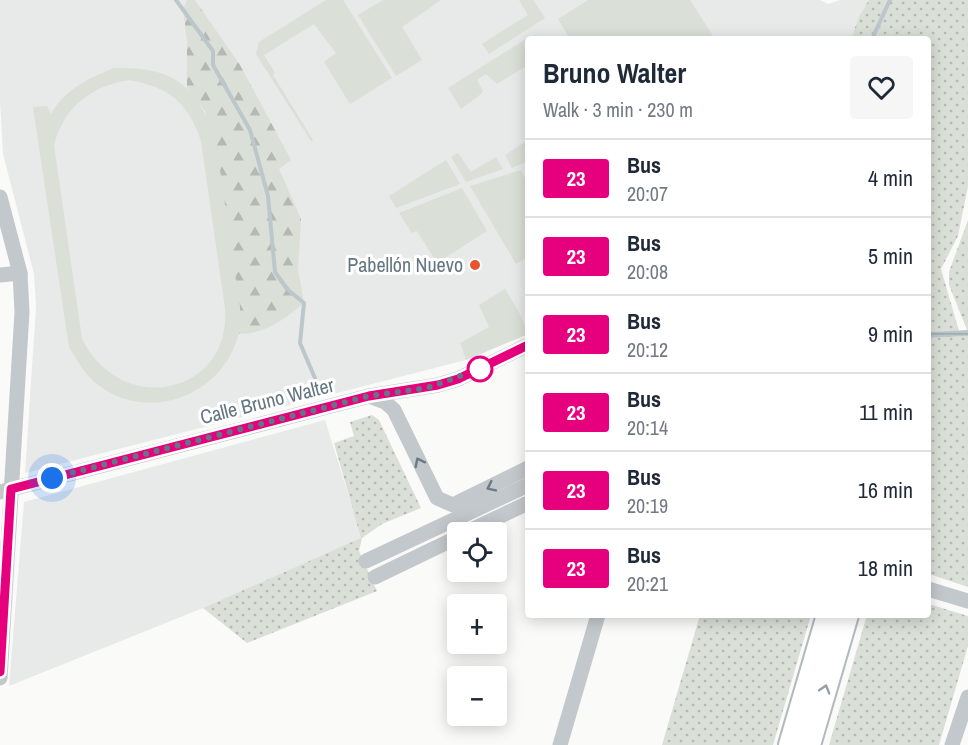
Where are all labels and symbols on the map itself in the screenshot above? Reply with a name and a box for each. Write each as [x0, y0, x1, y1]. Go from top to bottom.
place label: Pabellón Nuevo [347, 251, 463, 278]
marker: Pabellón Nuevo [468, 258, 482, 272]
unlabelled marker [467, 356, 493, 382]
street label: Calle Bruno Walter [197, 371, 337, 430]
one-way arrow [415, 458, 426, 469]
your location [37, 463, 67, 493]
one-way arrow [486, 479, 497, 491]
one-way arrow [818, 684, 830, 695]

